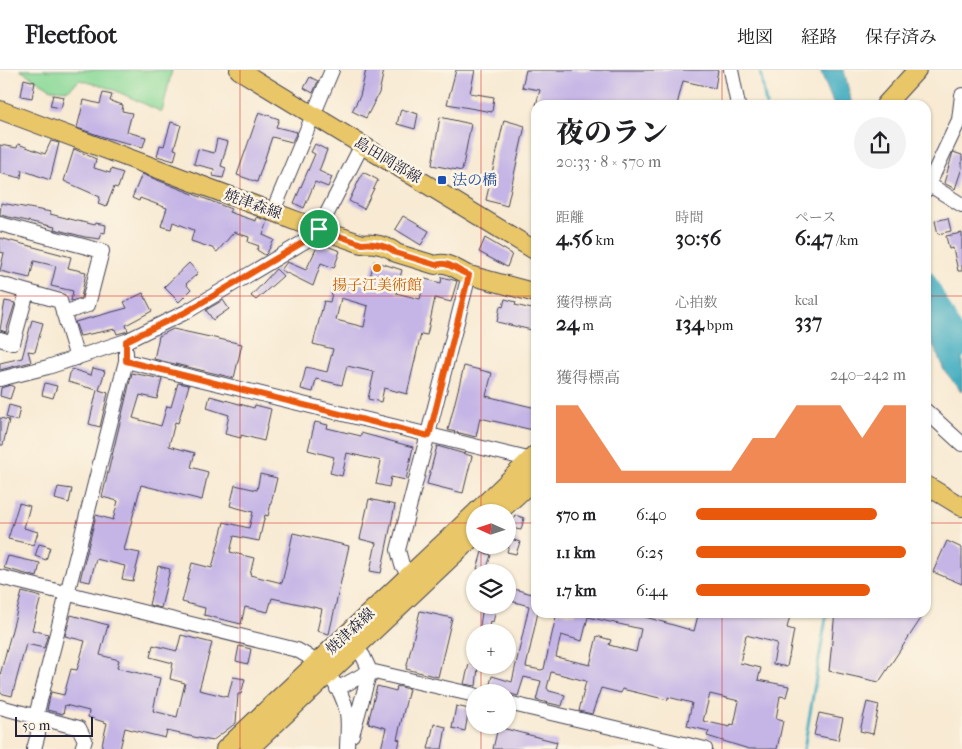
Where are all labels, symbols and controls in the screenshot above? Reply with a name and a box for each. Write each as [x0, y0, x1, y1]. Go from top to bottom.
text: Fleetfoot [25, 21, 117, 49]
text: 地図 [737, 27, 773, 48]
text: 経路 [801, 27, 837, 48]
text: 保存済み [865, 27, 937, 48]
text: 夜のラン [556, 116, 668, 149]
button: share [854, 117, 906, 169]
street label: 島田岡部線 [351, 133, 425, 187]
text: 20:33 · 8 × 570 m [556, 152, 661, 171]
place label: 法の橋 [452, 171, 497, 189]
marker: 法の橋 [436, 174, 448, 186]
street label: 焼津森線 [222, 185, 284, 223]
pin [298, 208, 340, 250]
text: 距離 [556, 209, 584, 226]
text: 時間 [675, 209, 703, 226]
text: ペース [795, 209, 836, 226]
icon: arrive [305, 215, 333, 243]
text: 4.56 [556, 226, 593, 250]
text: 30:56 [675, 226, 721, 250]
text: 6:47 [795, 226, 833, 250]
text: km [593, 232, 614, 249]
text: /km [833, 232, 858, 249]
marker: 揚子江美術館 [371, 262, 383, 274]
place label: 揚子江美術館 [332, 276, 422, 294]
text: kcal [795, 292, 818, 309]
text: 獲得標高 [556, 294, 612, 311]
text: 心拍数 [675, 294, 717, 311]
text: 337 [795, 309, 822, 333]
text: 24 [556, 311, 579, 335]
text: 134 [675, 311, 704, 335]
text: m [579, 317, 594, 334]
text: bpm [704, 317, 733, 334]
text: 240–242 m [830, 365, 906, 384]
text: 獲得標高 [556, 368, 620, 387]
north arrow [466, 504, 516, 554]
map controls [466, 504, 516, 734]
text: 570 m [556, 505, 596, 524]
text: 6:40 [636, 505, 667, 524]
text: 1.1 km [556, 543, 595, 562]
text: 6:25 [636, 543, 664, 562]
button: layers [466, 564, 516, 614]
text: 1.7 km [556, 581, 597, 600]
text: 6:44 [636, 581, 668, 600]
street label: 焼津森線 [322, 604, 378, 658]
button: + [466, 624, 516, 674]
button: − [466, 684, 516, 734]
scale bar [15, 714, 92, 737]
text: 50 m [22, 717, 50, 734]

